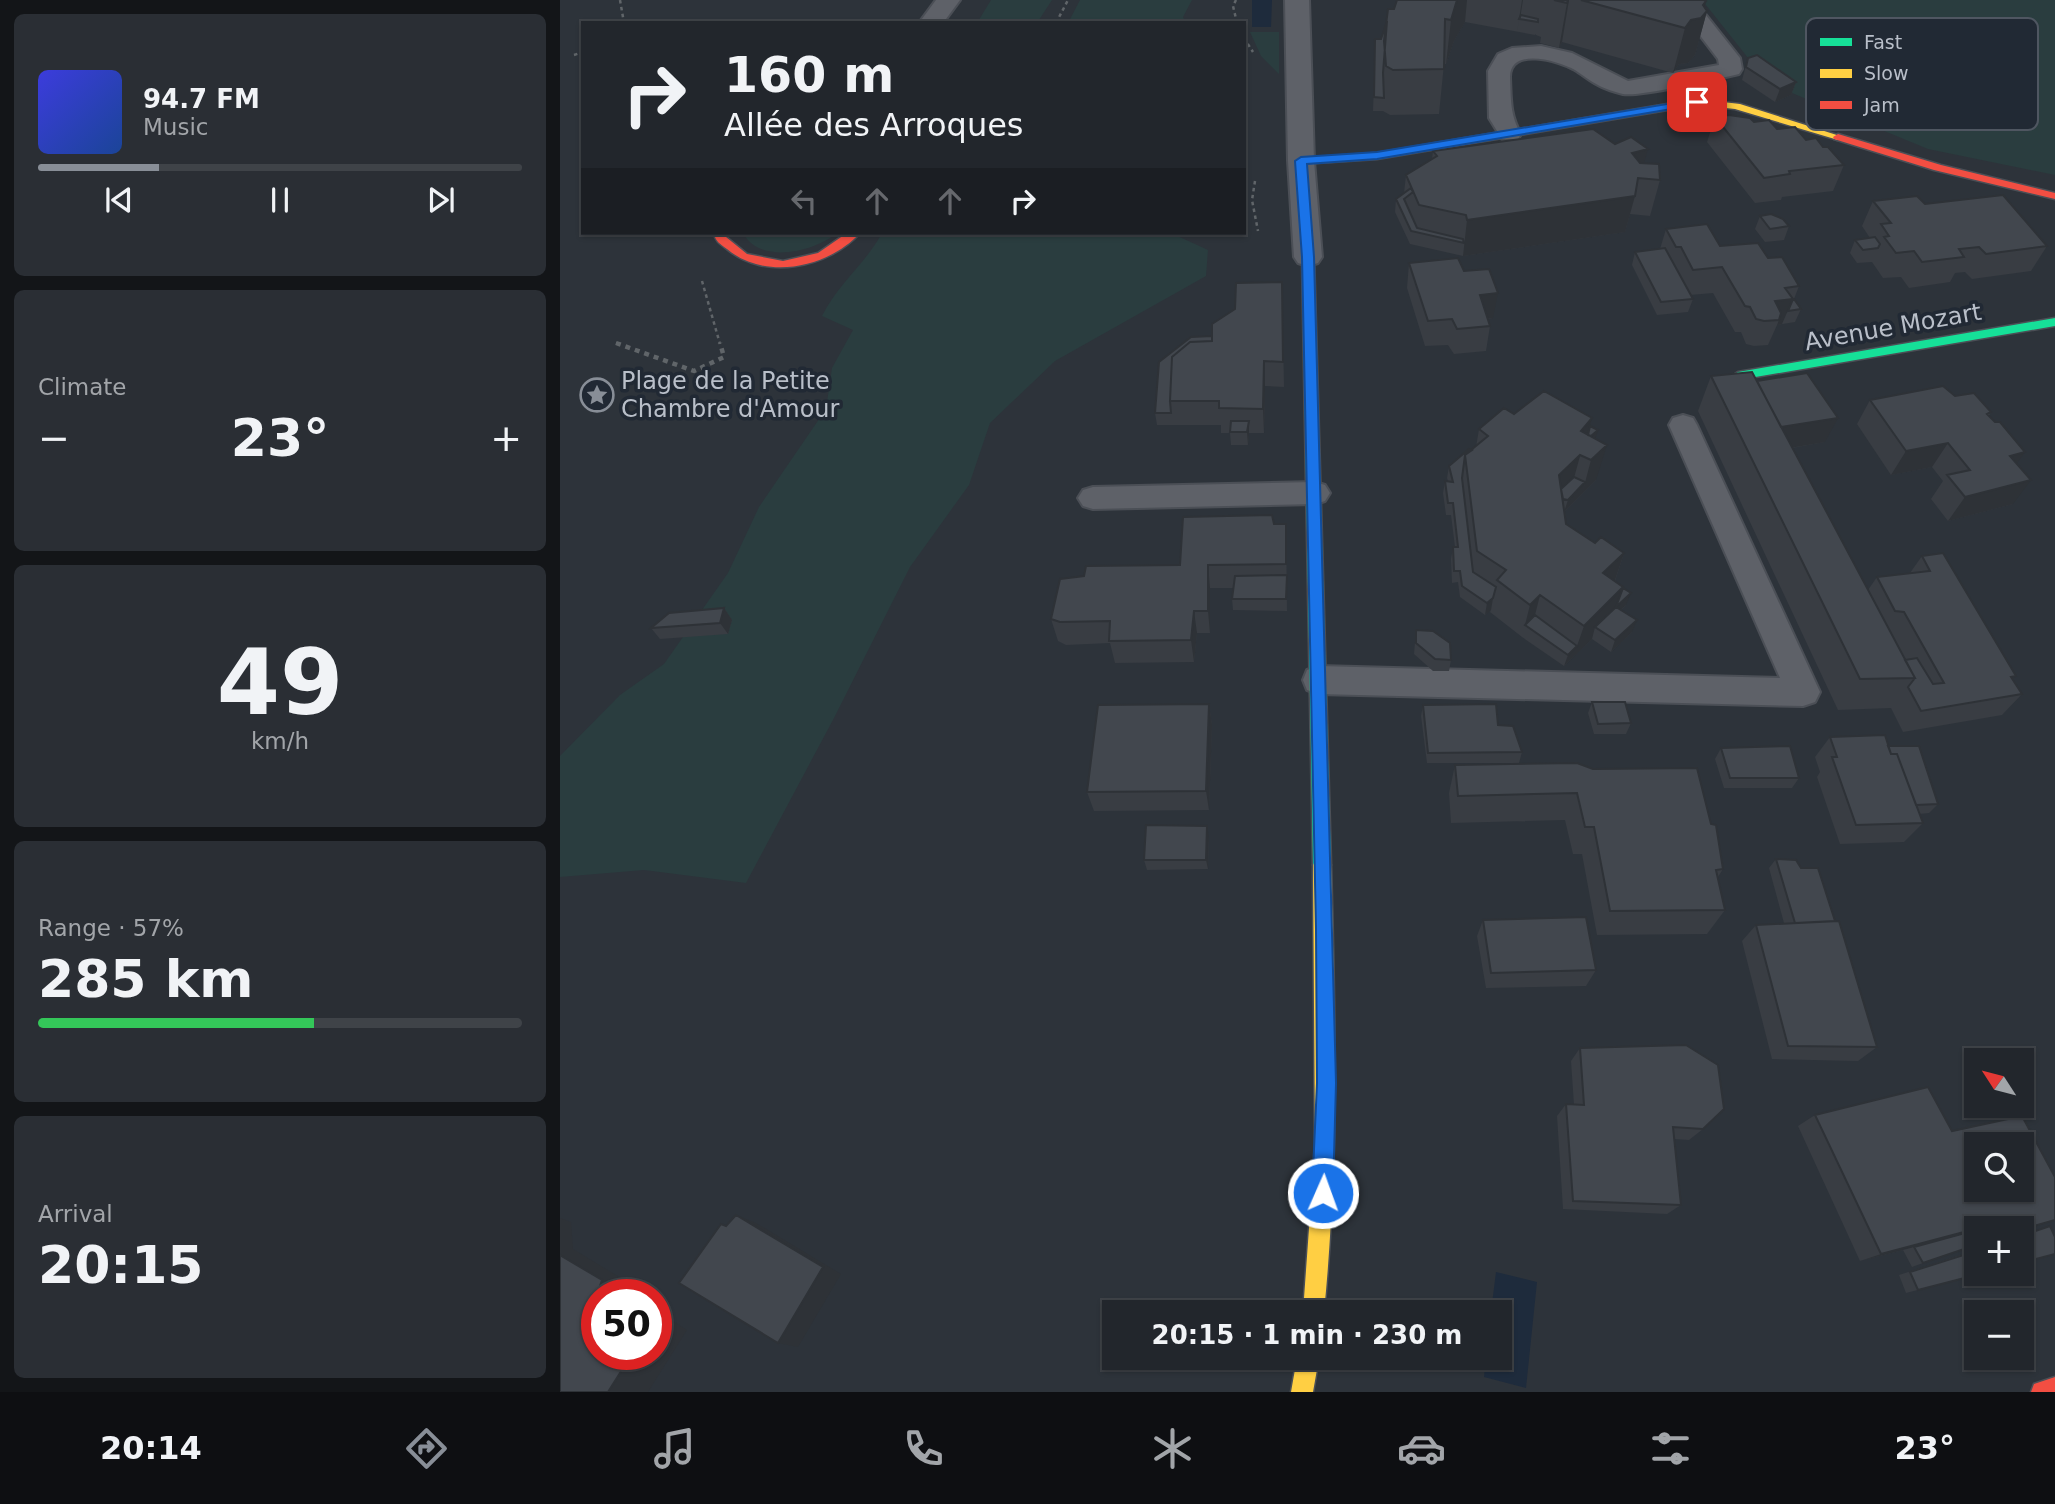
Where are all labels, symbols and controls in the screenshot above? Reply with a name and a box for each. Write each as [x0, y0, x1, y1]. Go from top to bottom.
legend [1806, 18, 2038, 130]
text: Fast [1864, 31, 1902, 53]
text: 160 m [724, 47, 894, 104]
icon: right [609, 49, 700, 140]
text: Slow [1864, 62, 1909, 84]
pin [1667, 72, 1727, 132]
icon: arrive [1678, 83, 1716, 121]
text: 94.7 FM [143, 84, 260, 114]
text: Jam [1863, 94, 1900, 116]
text: Allée des Arroques [724, 106, 1024, 144]
text: Music [143, 114, 208, 140]
icon: previous [100, 181, 138, 219]
icon: pause [261, 181, 299, 219]
icon: next [422, 181, 460, 219]
icon: left [785, 182, 823, 220]
icon: ahead [858, 182, 896, 220]
icon: ahead [931, 182, 969, 220]
icon: right [1004, 182, 1042, 220]
street label: Avenue Mozart [1803, 298, 1983, 356]
place label: Plage de la Petite Chambre d'Amour [621, 367, 840, 423]
text: Climate [38, 374, 127, 400]
place icon: Plage de la Petite Chambre d'Amour [578, 376, 616, 414]
text: 23° [231, 408, 329, 468]
text: − [38, 416, 70, 460]
text: + [490, 416, 522, 460]
text: 49 [217, 630, 343, 735]
text: km/h [251, 728, 309, 754]
text: Range · 57% [38, 915, 184, 941]
text: 285 km [38, 949, 253, 1009]
north arrow [1964, 1048, 2034, 1118]
map controls [1964, 1048, 2034, 1370]
button: search [1964, 1132, 2034, 1202]
position arrow [1286, 1156, 1360, 1230]
text: Arrival [38, 1201, 113, 1227]
button: + [1964, 1216, 2034, 1286]
text: 20:15 [38, 1235, 204, 1295]
speed limit sign: 50 [581, 1279, 672, 1370]
button: − [1964, 1300, 2034, 1370]
text: 20:15 · 1 min · 230 m [1152, 1320, 1462, 1350]
icon: directions [402, 1424, 451, 1473]
icon: music [650, 1424, 699, 1473]
icon: phone [899, 1424, 948, 1473]
icon: climate [1148, 1424, 1197, 1473]
icon: car [1397, 1424, 1446, 1473]
icon: filters [1646, 1424, 1695, 1473]
text: 20:14 [100, 1429, 202, 1467]
text: 23° [1894, 1429, 1955, 1467]

